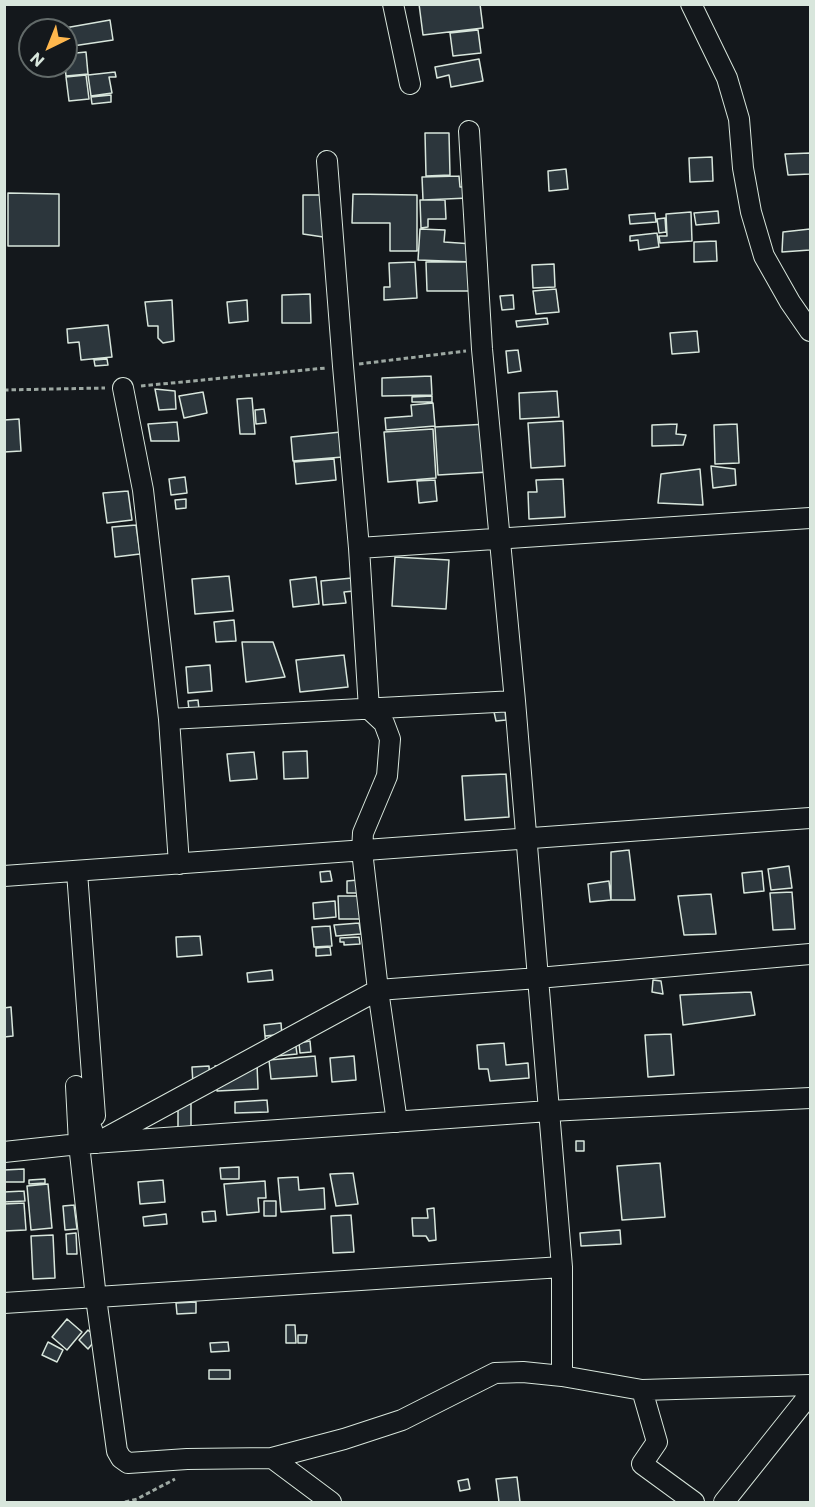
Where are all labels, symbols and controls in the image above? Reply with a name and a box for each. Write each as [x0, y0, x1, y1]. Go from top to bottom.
north arrow [18, 18, 78, 78]
text: N [26, 49, 48, 71]

